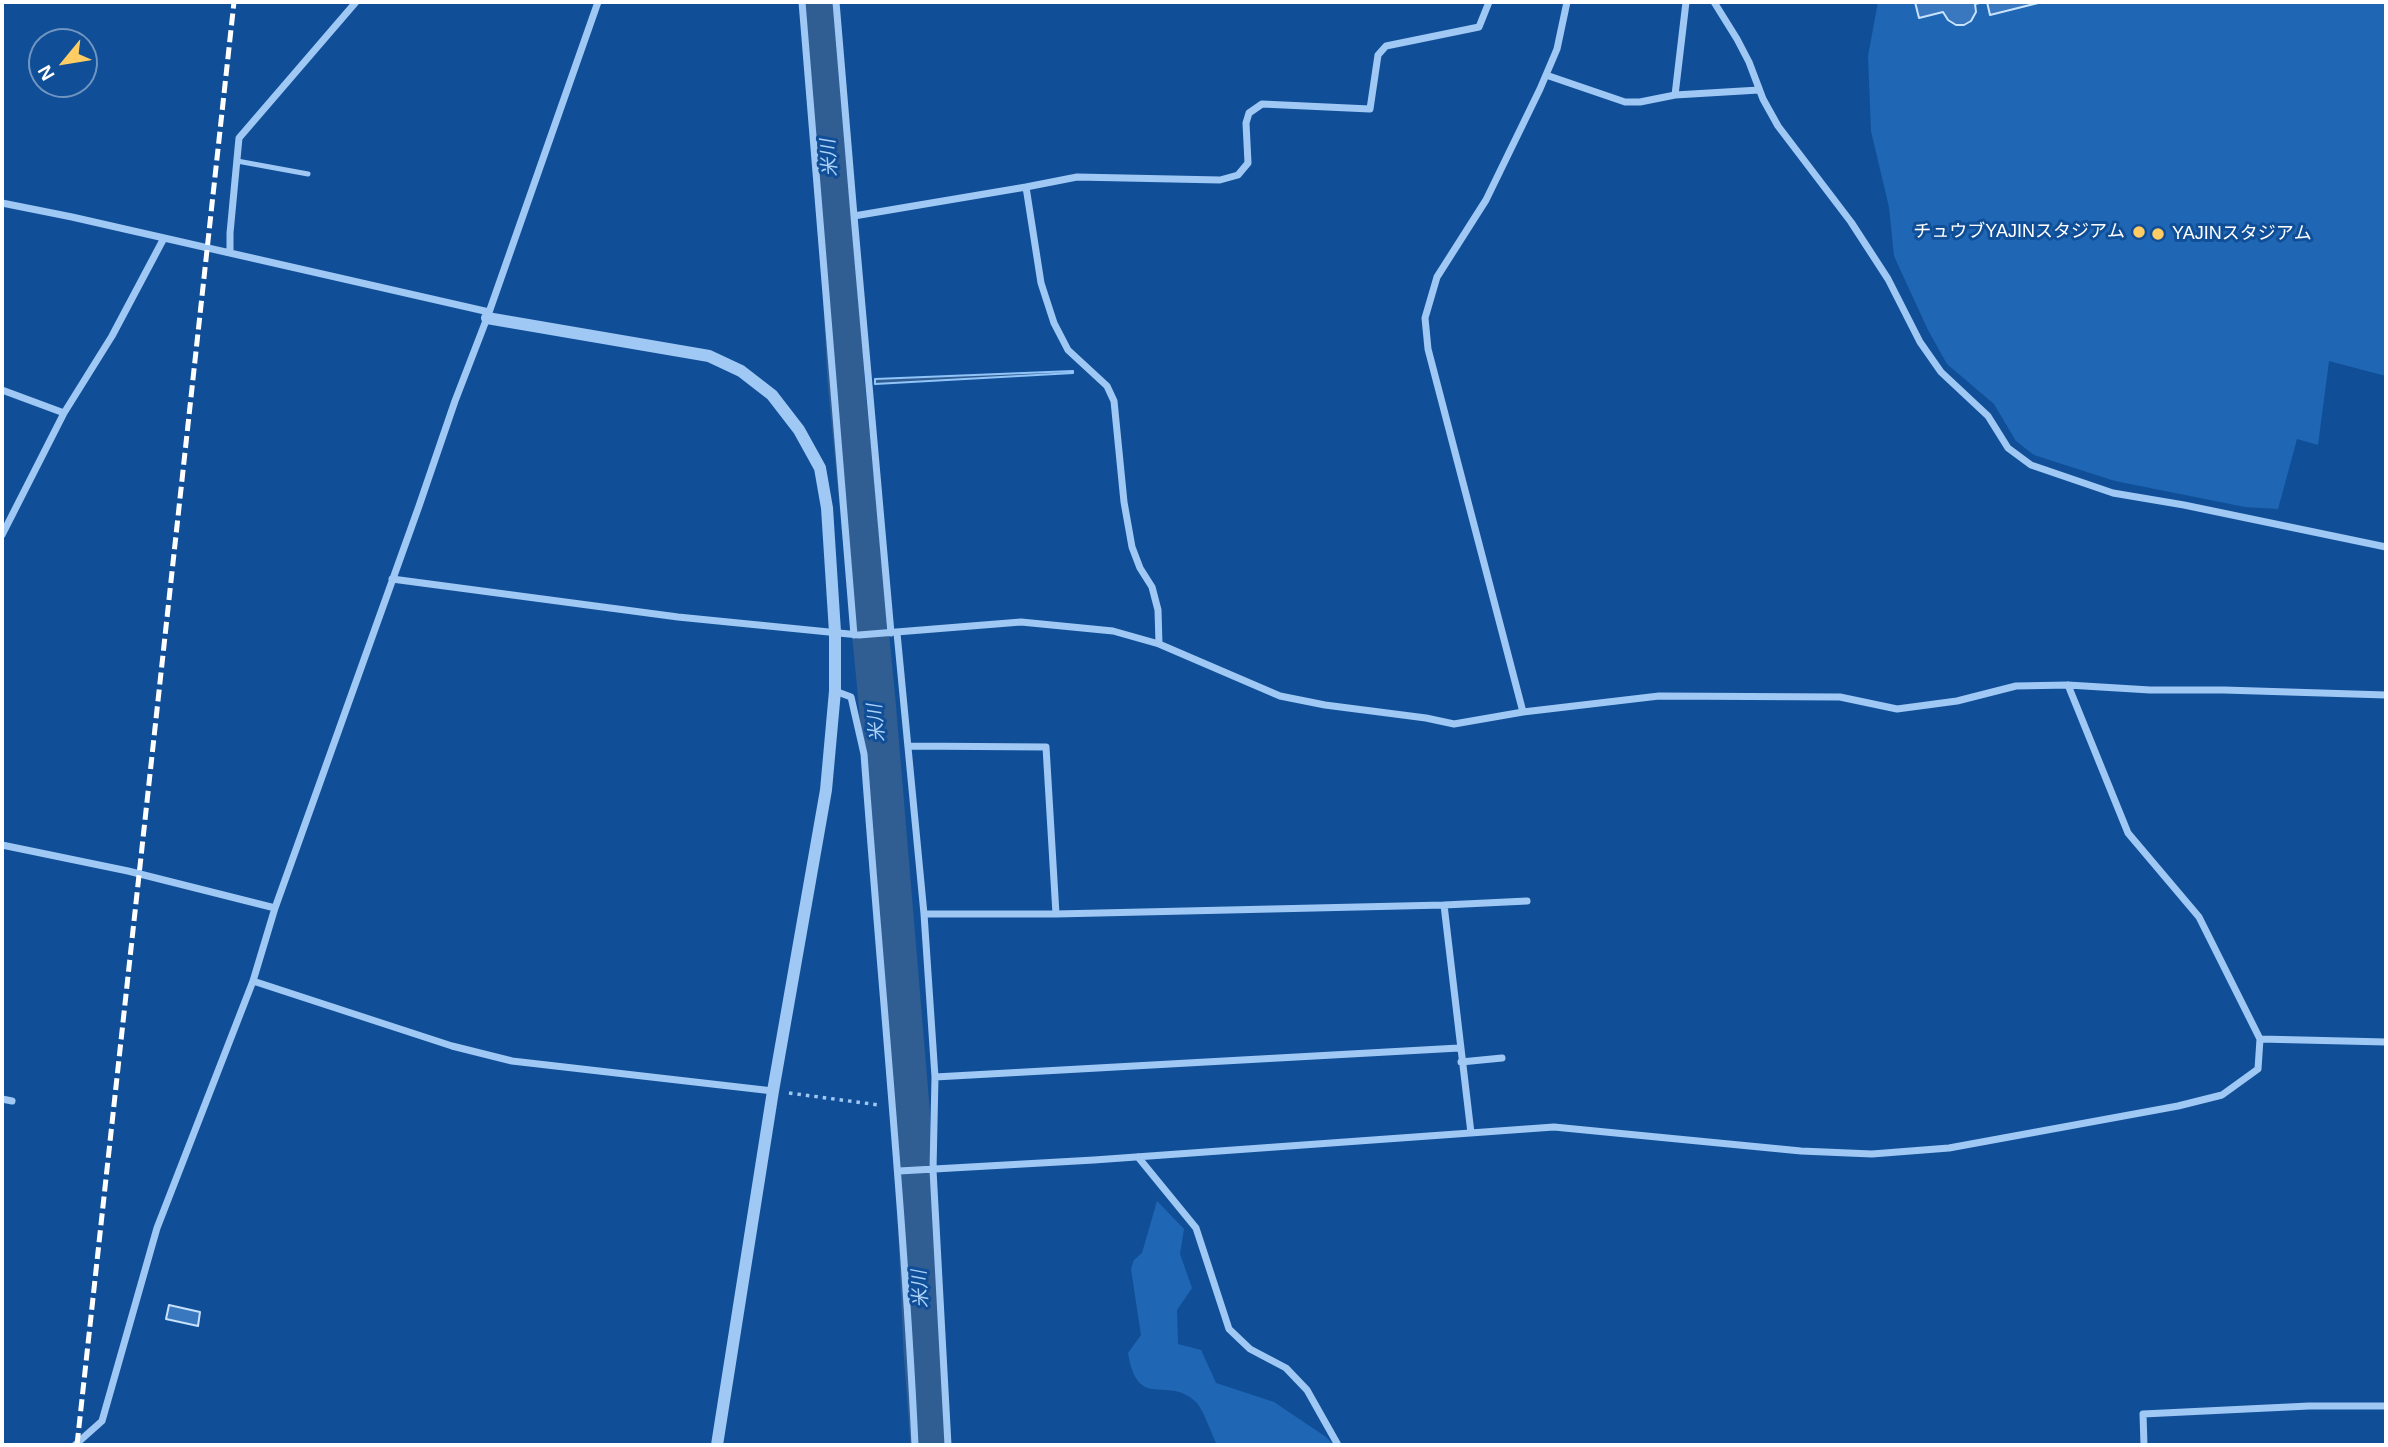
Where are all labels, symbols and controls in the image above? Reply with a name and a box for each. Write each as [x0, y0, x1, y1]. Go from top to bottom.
north arrow [28, 28, 98, 98]
text: N [34, 62, 59, 84]
water label: 米川 [817, 138, 843, 178]
place label: チュウブYAJINスタジアム [1913, 221, 2125, 243]
place label: YAJINスタジアム [2172, 223, 2312, 245]
marker: チュウブYAJINスタジアム [2131, 224, 2147, 240]
marker: YAJINスタジアム [2150, 226, 2166, 242]
water label: 米川 [864, 703, 890, 743]
water label: 米川 [909, 1269, 933, 1309]

